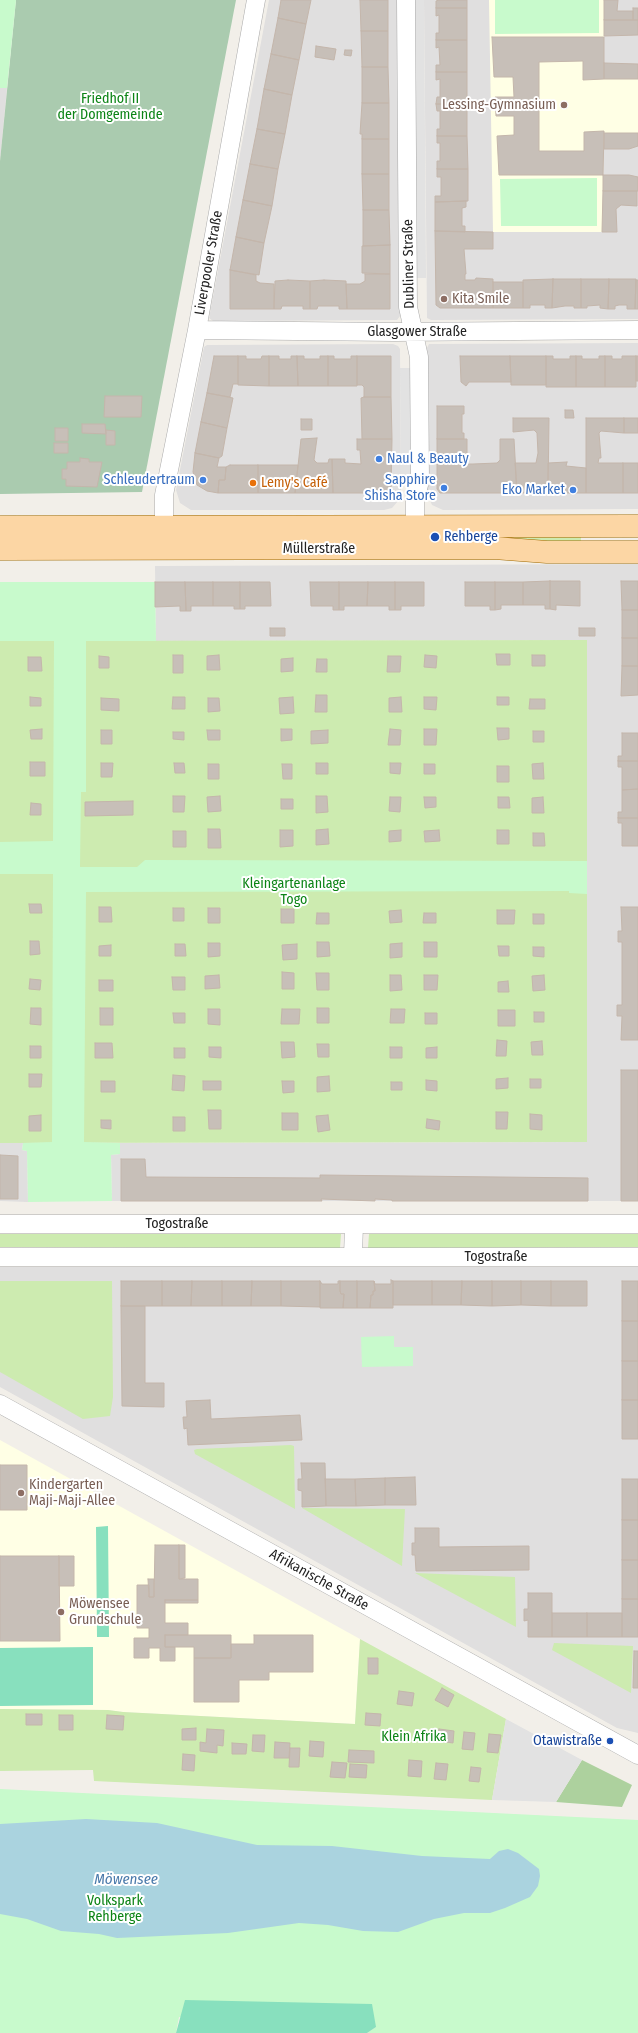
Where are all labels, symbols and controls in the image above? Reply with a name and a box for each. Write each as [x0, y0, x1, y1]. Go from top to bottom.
park label: Friedhof II der Domgemeinde [57, 91, 163, 124]
place label: Lessing-Gymnasium [442, 97, 556, 113]
marker: Lessing-Gymnasium [559, 100, 569, 110]
street label: Liverpooler Straße [192, 209, 226, 317]
street label: Dubliner Straße [400, 219, 418, 309]
place label: Kita Smile [452, 291, 509, 307]
marker: Kita Smile [439, 294, 449, 304]
street label: Glasgower Straße [367, 324, 467, 340]
place label: Naul & Beauty [387, 451, 469, 467]
marker: Naul & Beauty [374, 454, 384, 464]
place label: Schleudertraum [104, 472, 195, 488]
place label: Sapphire Shisha Store [365, 472, 436, 504]
marker: Schleudertraum [198, 475, 208, 485]
place label: Lemy's Café [261, 475, 328, 491]
marker: Lemy's Café [248, 478, 258, 488]
place label: Eko Market [502, 482, 565, 498]
marker: Sapphire Shisha Store [439, 483, 449, 493]
marker: Eko Market [568, 485, 578, 495]
place label: Rehberge [444, 529, 498, 545]
marker: Rehberge [429, 531, 441, 543]
street label: Müllerstraße [283, 541, 355, 557]
park label: Kleingartenanlage Togo [242, 876, 346, 908]
street label: Togostraße [145, 1216, 209, 1232]
street label: Togostraße [464, 1249, 528, 1265]
place label: Kindergarten Maji-Maji-Allee [29, 1477, 115, 1510]
marker: Kindergarten Maji-Maji-Allee [16, 1488, 26, 1498]
street label: Afrikanische Straße [266, 1546, 372, 1614]
place label: Möwensee Grundschule [69, 1596, 141, 1628]
marker: Möwensee Grundschule [56, 1607, 66, 1617]
park label: Klein Afrika [381, 1729, 447, 1745]
place label: Otawistraße [533, 1733, 602, 1749]
marker: Otawistraße [605, 1736, 615, 1746]
water label: Möwensee [94, 1871, 158, 1889]
park label: Volkspark Rehberge [87, 1893, 143, 1926]

